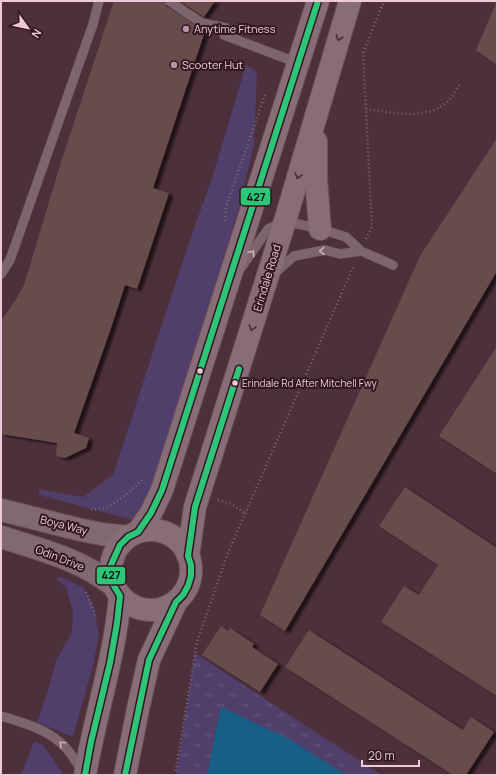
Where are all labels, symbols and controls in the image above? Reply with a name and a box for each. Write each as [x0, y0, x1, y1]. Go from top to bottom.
north arrow [8, 8, 48, 48]
place label: Anytime Fitness [194, 21, 276, 36]
marker: Anytime Fitness [181, 24, 191, 34]
text: N [28, 26, 45, 41]
one-way arrow [335, 35, 344, 42]
place label: Scooter Hut [182, 57, 243, 72]
marker: Scooter Hut [169, 60, 179, 70]
one-way arrow [294, 173, 303, 180]
line badge: 427 [240, 187, 271, 206]
text: 427 [246, 189, 266, 204]
street label: Erindale Road [249, 243, 284, 313]
one-way arrow [319, 247, 325, 256]
one-way arrow [247, 250, 254, 257]
one-way arrow [248, 324, 257, 331]
unlabelled marker [195, 366, 205, 376]
place label: Erindale Rd After Mitchell Fwy [242, 376, 378, 390]
marker: Erindale Rd After Mitchell Fwy [230, 378, 240, 388]
street label: Boya Way [39, 511, 90, 538]
street label: Odin Drive [33, 541, 87, 574]
line badge: 427 [96, 566, 126, 585]
text: 427 [101, 567, 121, 582]
one-way arrow [59, 742, 66, 749]
scale bar [362, 742, 419, 768]
text: 20 m [368, 747, 395, 764]

